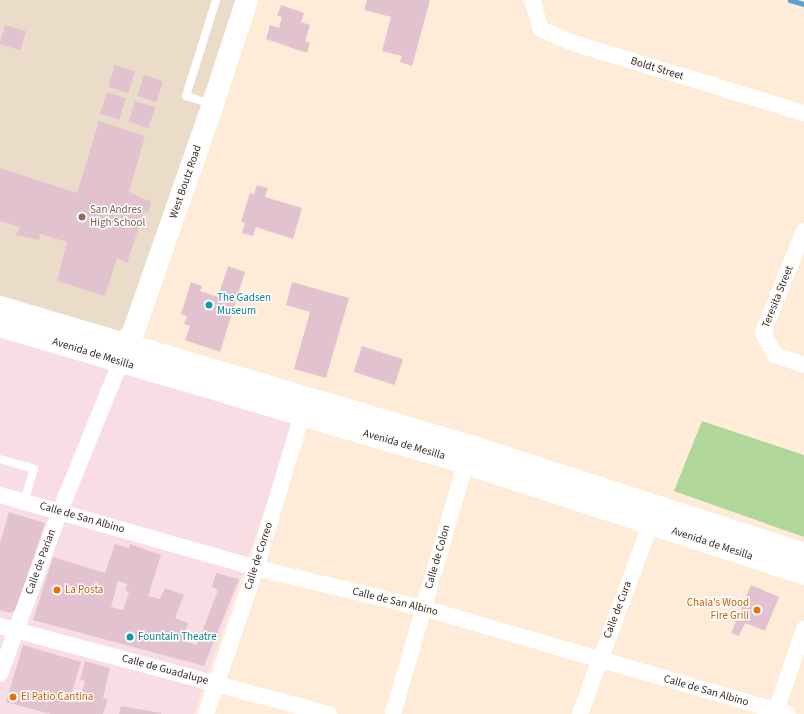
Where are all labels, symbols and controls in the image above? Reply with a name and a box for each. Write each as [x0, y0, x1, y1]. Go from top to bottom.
street label: Boldt Street [629, 55, 685, 83]
street label: West Boutz Road [167, 143, 205, 221]
place label: San Andres High School [90, 204, 145, 230]
marker: San Andres High School [77, 212, 87, 222]
street label: Teresita Street [760, 264, 796, 330]
place label: The Gadsen Museum [217, 292, 271, 318]
marker: The Gadsen Museum [204, 300, 214, 310]
street label: Avenida de Mesilla [51, 335, 135, 373]
street label: Avenida de Mesilla [361, 427, 447, 463]
street label: Calle de San Albino [38, 500, 126, 536]
street label: Calle de Correo [242, 521, 276, 591]
street label: Calle de Colon [423, 524, 453, 590]
street label: Avenida de Mesilla [670, 525, 754, 563]
street label: Calle de Parian [23, 528, 59, 596]
street label: Calle de Cura [601, 580, 635, 640]
place label: La Posta [65, 583, 103, 597]
marker: La Posta [52, 585, 62, 595]
street label: Calle de San Albino [351, 585, 439, 619]
place label: Chala's Wood Fire Grill [687, 597, 749, 623]
marker: Chala's Wood Fire Grill [752, 605, 762, 615]
place label: Fountain Theatre [138, 630, 217, 644]
marker: Fountain Theatre [125, 632, 135, 642]
street label: Calle de Guadalupe [120, 652, 210, 688]
street label: Calle de San Albino [662, 673, 750, 709]
place label: El Patio Cantina [21, 690, 93, 704]
marker: El Patio Cantina [8, 692, 18, 702]

